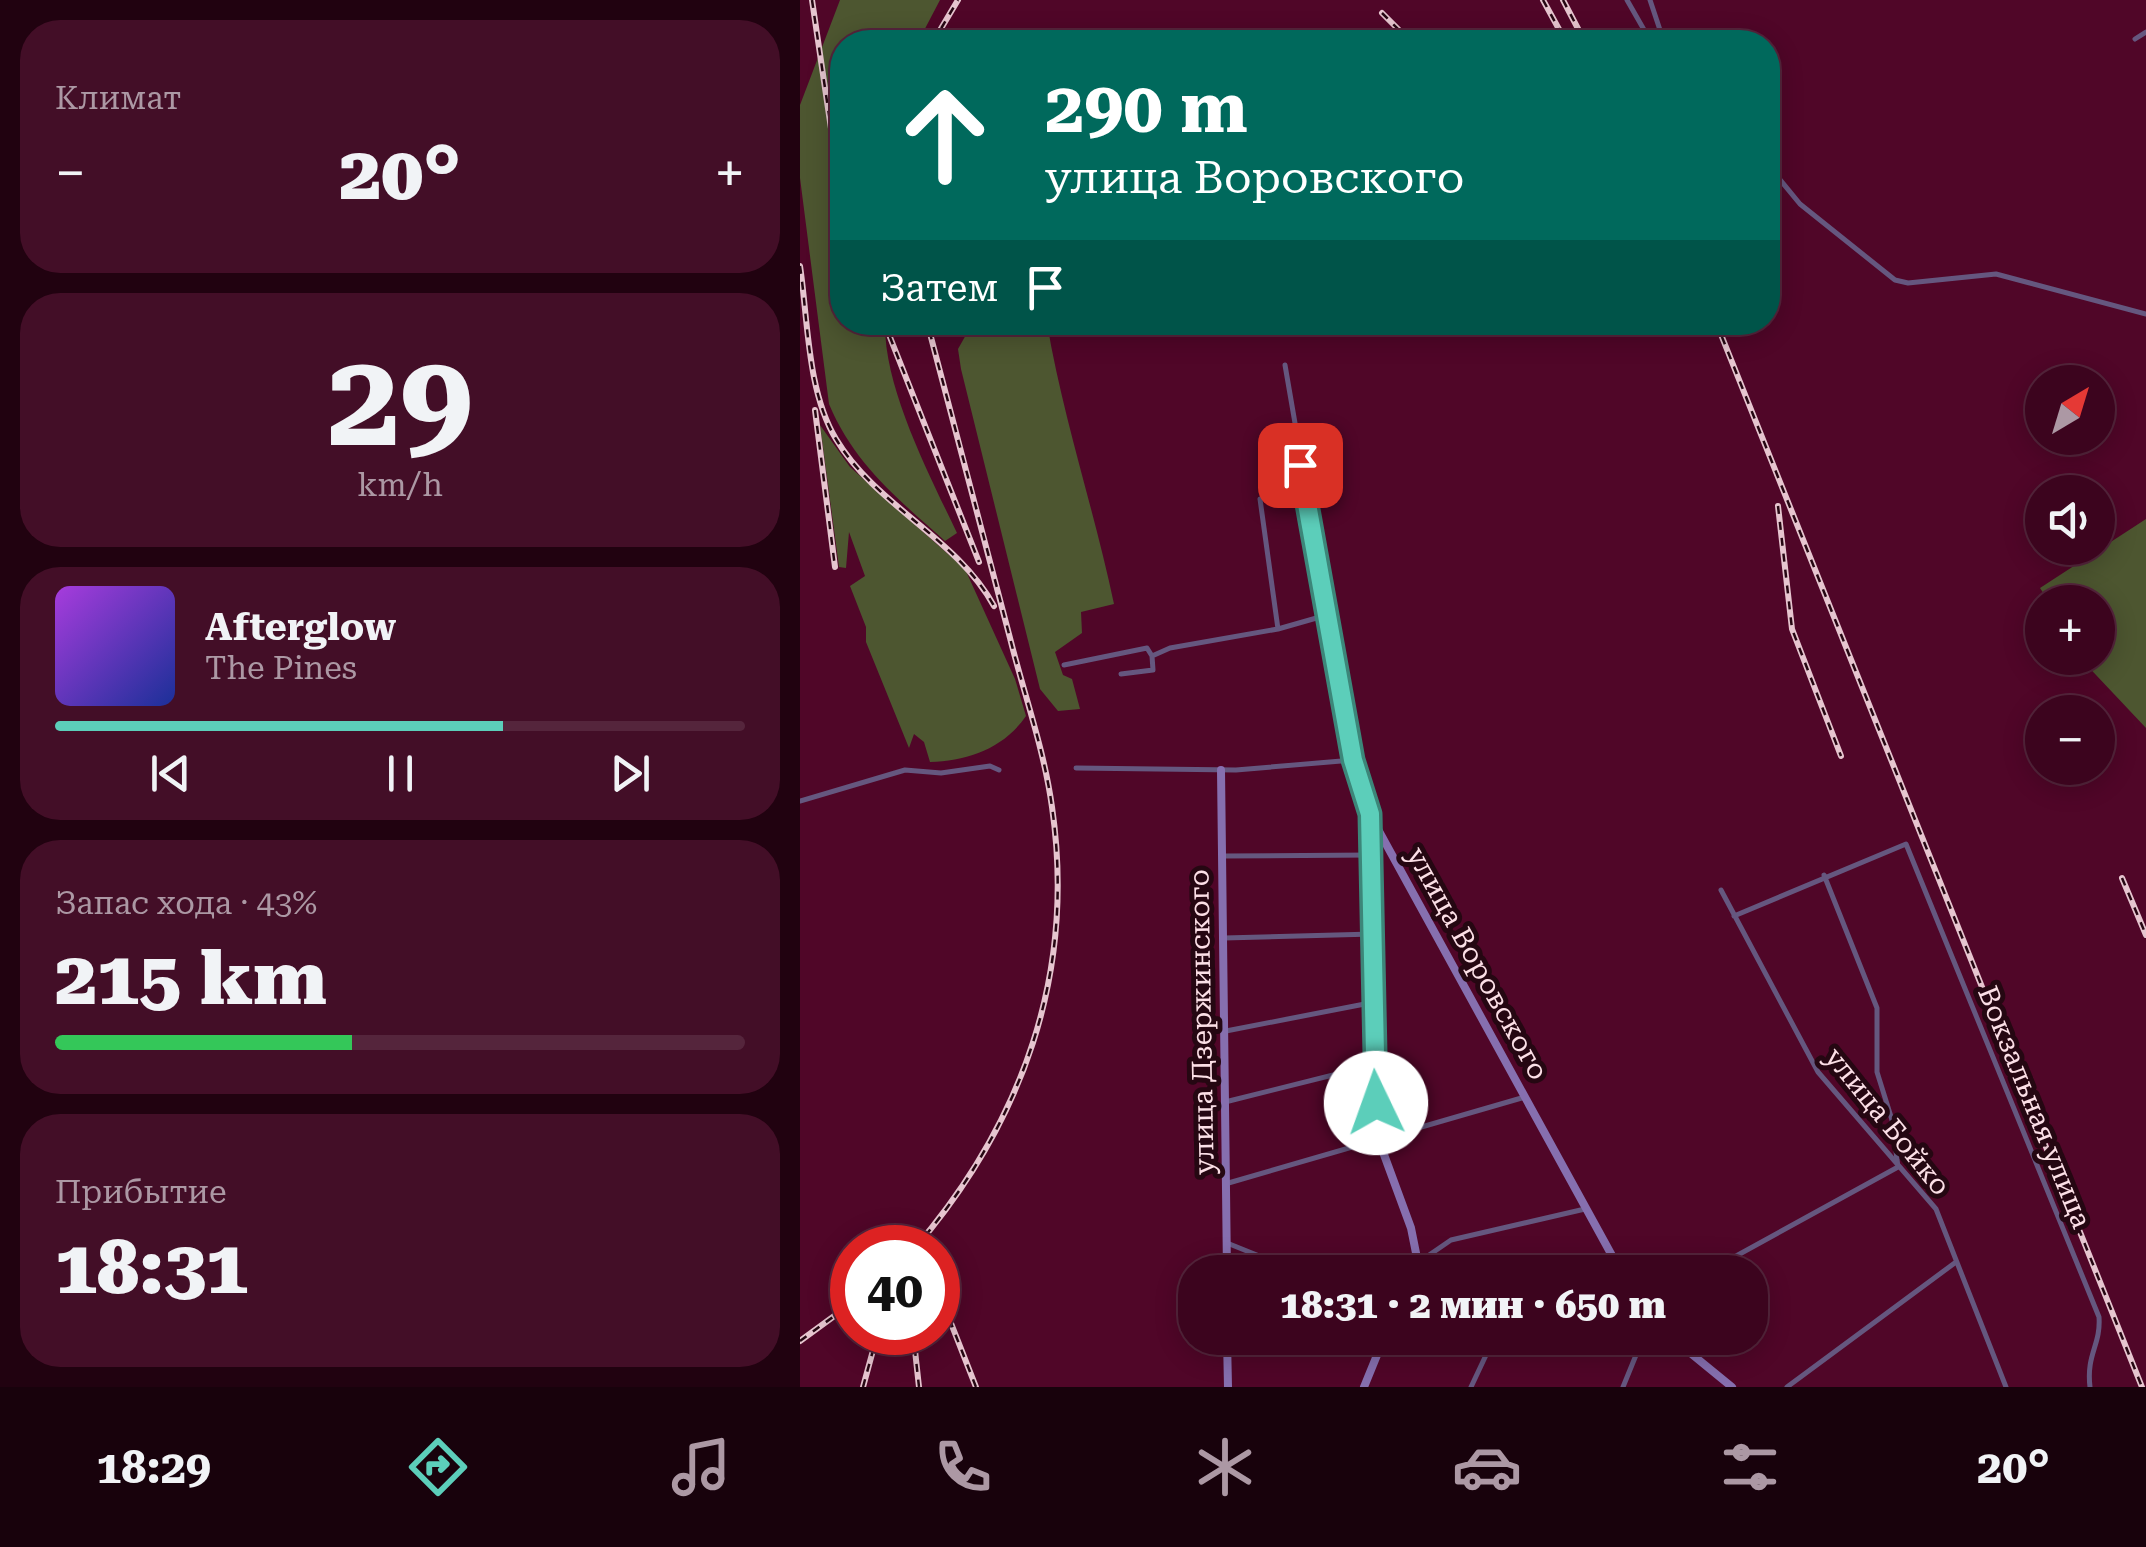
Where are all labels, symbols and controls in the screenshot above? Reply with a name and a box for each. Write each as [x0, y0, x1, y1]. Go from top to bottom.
text: 290 m [1045, 67, 1248, 149]
icon: ahead [880, 70, 1010, 200]
text: Климат [55, 79, 181, 117]
text: 20° [339, 129, 461, 217]
text: − [55, 141, 86, 205]
text: + [714, 141, 745, 205]
text: улица Воровского [1045, 151, 1464, 204]
icon: arrive [1018, 260, 1073, 315]
text: Затем [880, 266, 998, 310]
text: 29 [327, 324, 473, 477]
north arrow [2025, 365, 2115, 455]
map controls [2025, 365, 2115, 785]
pin [1258, 423, 1343, 508]
icon: arrive [1273, 438, 1328, 493]
text: km/h [357, 466, 443, 504]
button: sound [2025, 475, 2115, 565]
button: + [2025, 585, 2115, 675]
text: Afterglow [205, 605, 396, 649]
text: The Pines [205, 649, 357, 687]
button: − [2025, 695, 2115, 785]
icon: previous [143, 746, 198, 801]
icon: pause [373, 746, 428, 801]
icon: next [603, 746, 658, 801]
street label: улица Воровского [1400, 841, 1555, 1085]
street label: улица Дзержинского [1182, 869, 1221, 1175]
text: Запас хода · 43% [55, 884, 317, 922]
text: 215 km [55, 934, 327, 1022]
street label: Вокзальная улица [1971, 981, 2098, 1233]
street label: улица Бойко [1818, 1041, 1957, 1202]
position arrow [1324, 1051, 1428, 1155]
text: Прибытие [55, 1173, 227, 1211]
text: 18:31 [55, 1223, 248, 1311]
speed limit sign: 40 [830, 1225, 960, 1355]
text: 18:31 · 2 мин · 650 m [1280, 1283, 1666, 1327]
icon: directions [403, 1432, 473, 1502]
icon: music [666, 1432, 736, 1502]
icon: phone [928, 1432, 998, 1502]
icon: climate [1190, 1432, 1260, 1502]
icon: car [1452, 1432, 1522, 1502]
icon: filters [1715, 1432, 1785, 1502]
text: 18:29 [96, 1441, 211, 1494]
text: 20° [1977, 1441, 2050, 1494]

